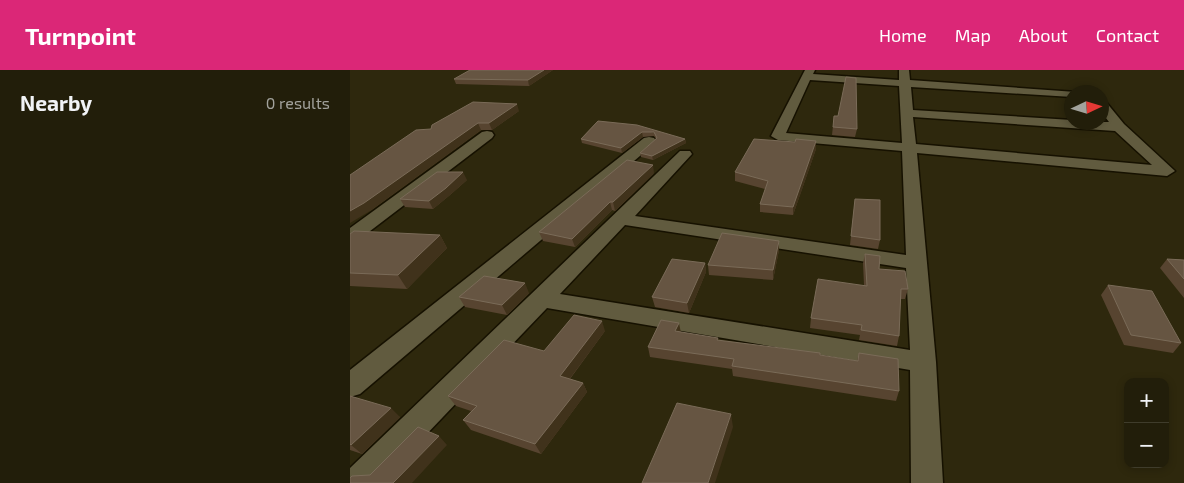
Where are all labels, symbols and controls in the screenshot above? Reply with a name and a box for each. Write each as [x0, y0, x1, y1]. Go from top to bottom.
text: Turnpoint [25, 21, 136, 50]
text: Home [879, 24, 927, 46]
text: Map [955, 24, 991, 46]
text: About [1019, 24, 1068, 46]
text: Contact [1096, 24, 1159, 46]
north arrow [1064, 85, 1109, 130]
text: Nearby [20, 90, 92, 115]
text: 0 results [266, 93, 330, 112]
map controls [1124, 378, 1169, 468]
button: + [1124, 378, 1169, 423]
button: − [1124, 423, 1169, 468]

